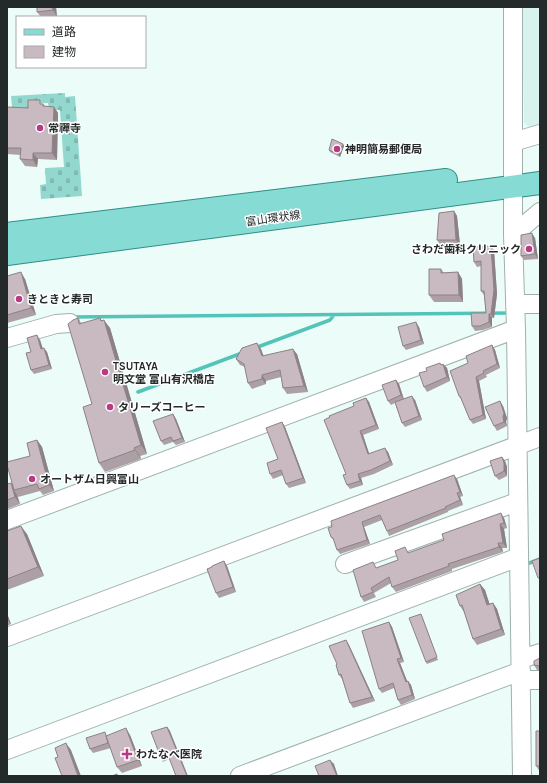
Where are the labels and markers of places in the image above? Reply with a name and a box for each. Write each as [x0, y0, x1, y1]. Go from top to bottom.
place label: 常禪寺 [48, 122, 81, 135]
marker: 常禪寺 [35, 123, 45, 133]
place label: 神明簡易郵便局 [345, 143, 422, 156]
marker: 神明簡易郵便局 [332, 144, 342, 154]
place label: さわだ歯科クリニック [411, 243, 521, 256]
marker: さわだ歯科クリニック [524, 244, 534, 254]
place label: きときと寿司 [27, 293, 93, 306]
marker: きときと寿司 [14, 294, 24, 304]
place label: TSUTAYA 明文堂 富山有沢橋店 [113, 360, 215, 386]
marker: TSUTAYA 明文堂 富山有沢橋店 [100, 367, 110, 377]
place label: タリーズコーヒー [118, 401, 205, 414]
marker: タリーズコーヒー [105, 402, 115, 412]
place label: オートザム日興富山 [40, 473, 139, 486]
marker: オートザム日興富山 [27, 474, 37, 484]
marker: わたなべ医院 [121, 748, 133, 760]
place label: わたなべ医院 [136, 748, 202, 761]

